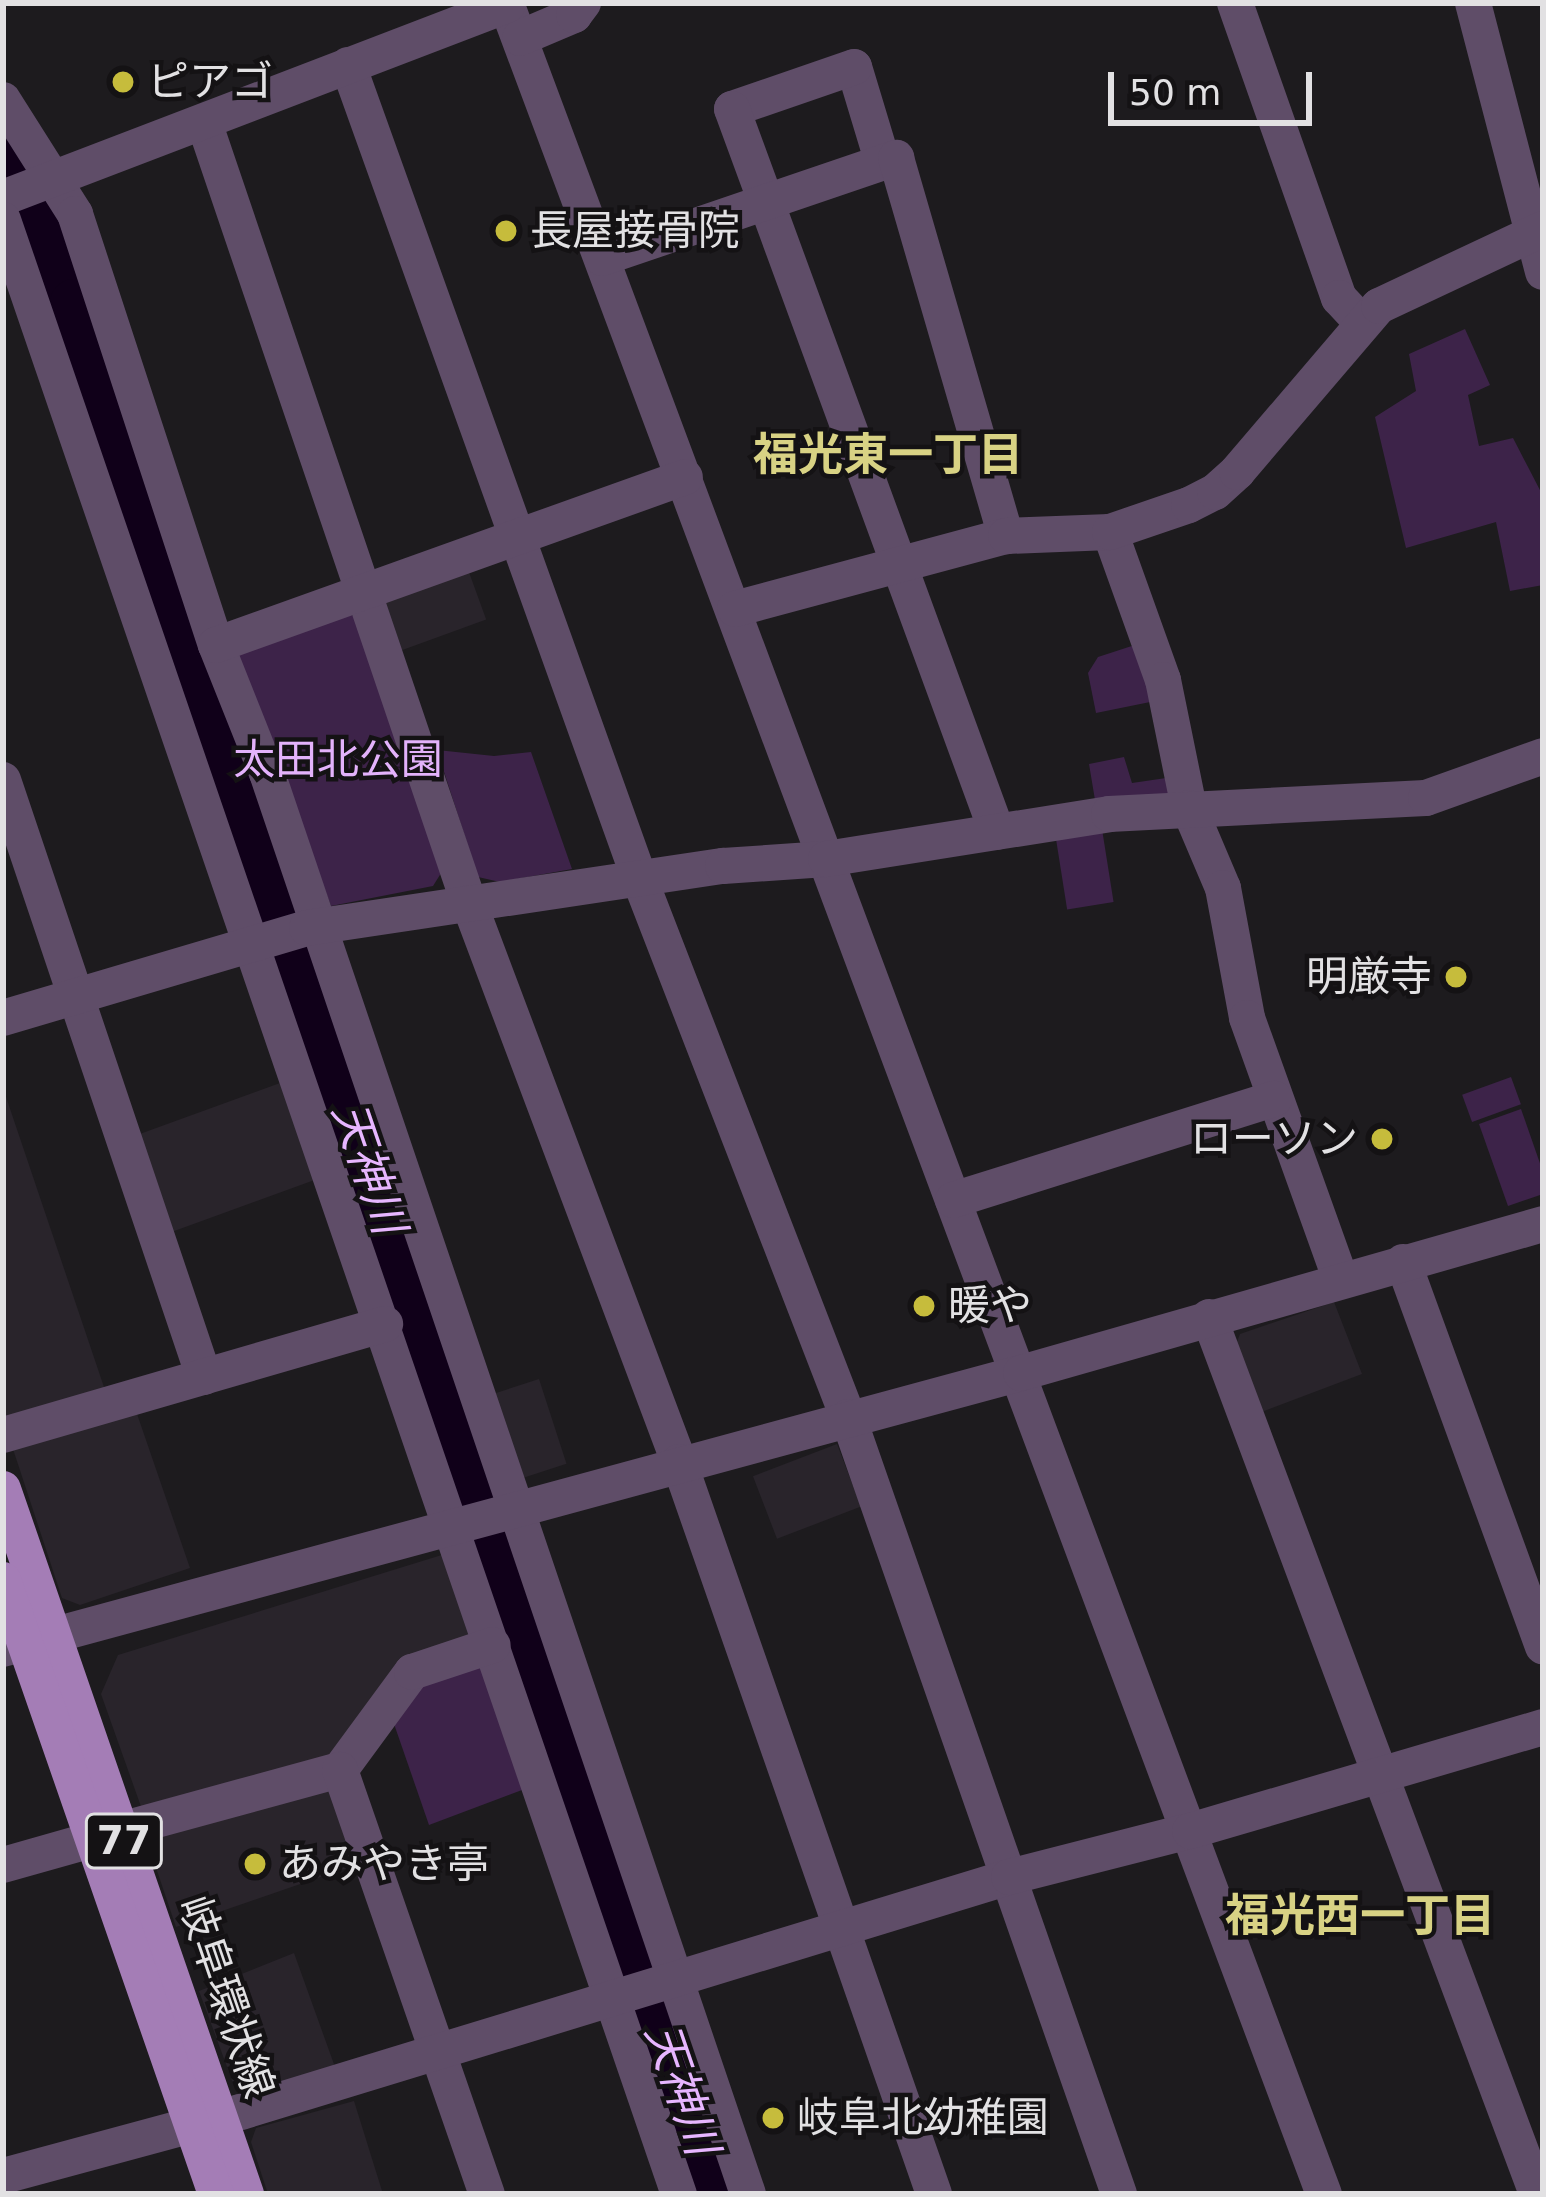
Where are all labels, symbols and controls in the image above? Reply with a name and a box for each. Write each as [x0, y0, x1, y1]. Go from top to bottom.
scale bar [1114, 48, 1318, 122]
place label: ピアゴ [147, 57, 273, 107]
marker: ピアゴ [110, 69, 136, 95]
text: 50 m [1129, 72, 1221, 113]
place label: 長屋接骨院 [530, 206, 740, 256]
marker: 長屋接骨院 [493, 218, 519, 244]
district label: 福光東一丁目 [753, 428, 1023, 482]
park label: 太田北公園 [233, 735, 443, 785]
place label: 明厳寺 [1306, 952, 1432, 1002]
marker: 明厳寺 [1443, 964, 1469, 990]
water label: 天神川 [321, 1095, 417, 1241]
place label: ローソン [1190, 1114, 1358, 1164]
marker: ローソン [1369, 1126, 1395, 1152]
place label: 暖や [948, 1281, 1032, 1331]
marker: 暖や [911, 1293, 937, 1319]
road number: 77 [82, 1808, 166, 1874]
place label: あみやき亭 [279, 1839, 489, 1889]
marker: あみやき亭 [242, 1851, 268, 1877]
district label: 福光西一丁目 [1225, 1889, 1495, 1943]
street label: 岐阜環状線 [168, 1890, 284, 2104]
water label: 天神川 [634, 2016, 730, 2162]
place label: 岐阜北幼稚園 [797, 2093, 1049, 2143]
marker: 岐阜北幼稚園 [760, 2105, 786, 2131]

